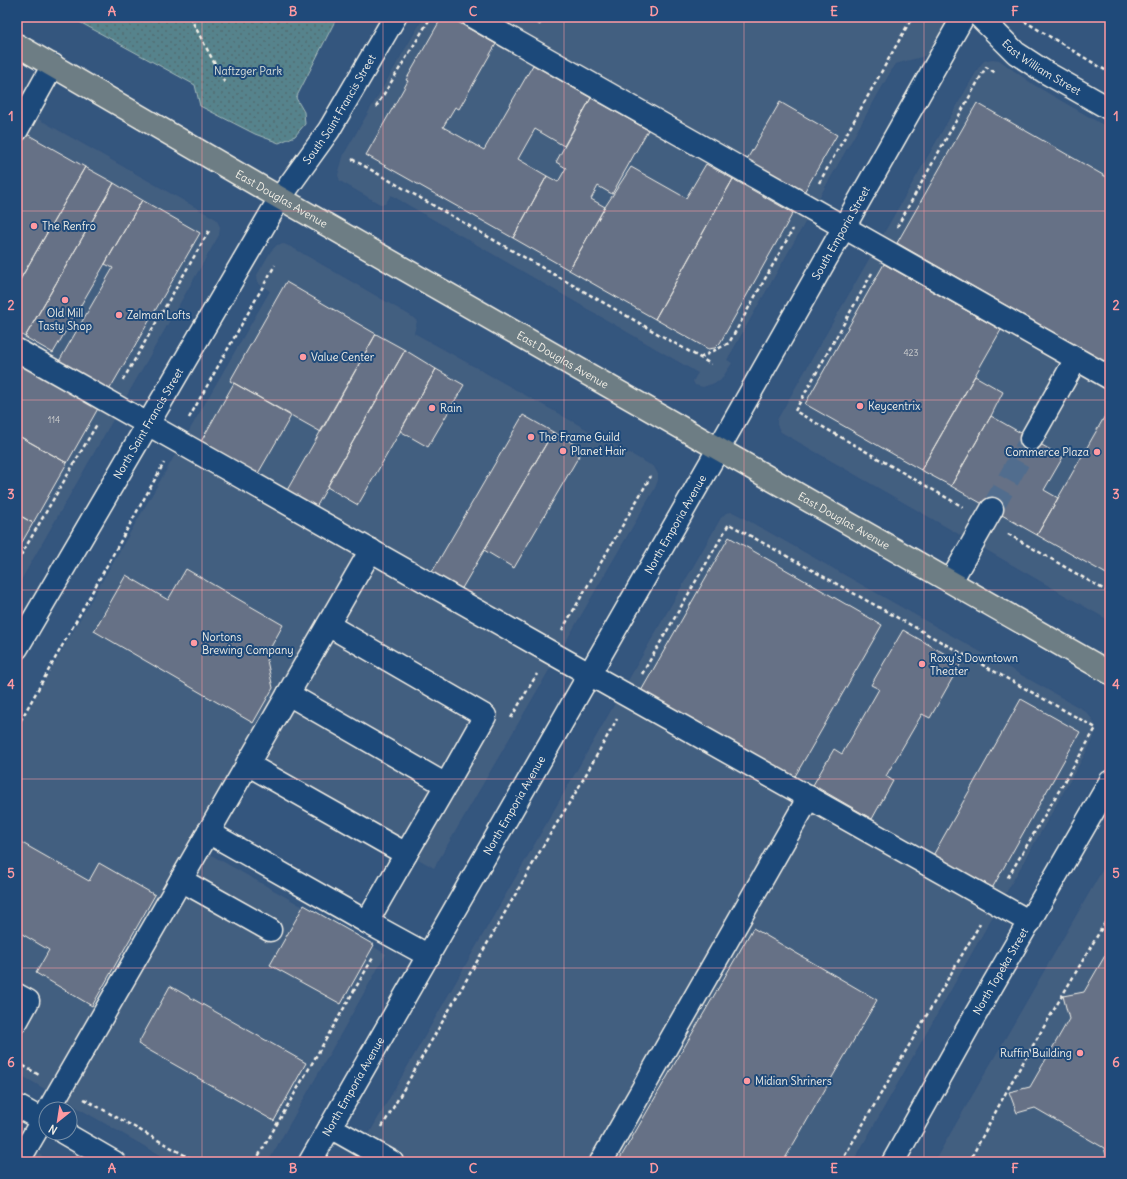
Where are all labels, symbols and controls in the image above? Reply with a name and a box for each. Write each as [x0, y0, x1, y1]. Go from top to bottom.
text: A [108, 3, 117, 20]
text: B [289, 3, 298, 20]
text: C [469, 3, 478, 20]
text: D [649, 3, 659, 20]
text: E [830, 3, 838, 20]
text: F [1011, 3, 1019, 20]
street label: East William Street [999, 36, 1084, 98]
street label: South Saint Francis Street [300, 52, 379, 167]
park label: Naftzger Park [214, 64, 282, 78]
text: 1 [8, 108, 14, 125]
text: 1 [1113, 108, 1119, 125]
street label: East Douglas Avenue [233, 167, 330, 231]
street label: South Emporia Street [809, 183, 873, 282]
place label: The Renfro [42, 219, 96, 233]
marker: The Renfro [29, 221, 39, 231]
marker: Old Mill Tasty Shop [60, 295, 70, 305]
text: 2 [7, 297, 15, 314]
text: 2 [1112, 297, 1120, 314]
place label: Old Mill Tasty Shop [38, 306, 92, 333]
place label: Zelman Lofts [127, 308, 190, 322]
marker: Zelman Lofts [114, 310, 124, 320]
street label: East Douglas Avenue [514, 328, 611, 392]
house number: 423 [903, 347, 919, 358]
place label: Value Center [311, 350, 375, 364]
marker: Value Center [298, 352, 308, 362]
street label: North Saint Francis Street [110, 365, 186, 482]
place label: Keycentrix [868, 399, 921, 413]
place label: Rain [440, 401, 462, 415]
marker: Keycentrix [855, 401, 865, 411]
marker: Rain [427, 403, 437, 413]
house number: 114 [48, 414, 60, 425]
place label: The Frame Guild [539, 430, 621, 444]
marker: The Frame Guild [526, 432, 536, 442]
place label: Planet Hair [571, 444, 627, 458]
place label: Commerce Plaza [1005, 445, 1089, 459]
marker: Planet Hair [558, 446, 568, 456]
marker: Commerce Plaza [1092, 447, 1102, 457]
street label: North Emporia Avenue [641, 472, 709, 576]
text: 3 [7, 486, 15, 503]
text: 3 [1112, 486, 1120, 503]
street label: East Douglas Avenue [795, 489, 892, 553]
place label: Nortons Brewing Company [202, 630, 294, 657]
marker: Nortons Brewing Company [189, 638, 199, 648]
place label: Roxy's Downtown Theater [930, 651, 1018, 678]
marker: Roxy's Downtown Theater [917, 659, 927, 669]
text: 4 [7, 676, 15, 693]
text: 4 [1112, 676, 1120, 693]
street label: North Emporia Avenue [480, 753, 548, 858]
text: 5 [7, 865, 15, 882]
text: 5 [1112, 865, 1120, 882]
street label: North Topeka Street [970, 925, 1031, 1017]
street label: North Emporia Avenue [319, 1034, 387, 1139]
place label: Ruffin Building [1000, 1046, 1072, 1060]
marker: Ruffin Building [1075, 1048, 1085, 1058]
text: 6 [7, 1054, 15, 1071]
text: 6 [1112, 1054, 1120, 1071]
place label: Midian Shriners [755, 1074, 832, 1088]
marker: Midian Shriners [742, 1076, 752, 1086]
north arrow [38, 1101, 78, 1141]
text: N [46, 1122, 60, 1138]
text: A [108, 1160, 117, 1177]
text: B [289, 1160, 298, 1177]
text: C [469, 1160, 478, 1177]
text: D [649, 1160, 659, 1177]
text: E [830, 1160, 838, 1177]
text: F [1011, 1160, 1019, 1177]

